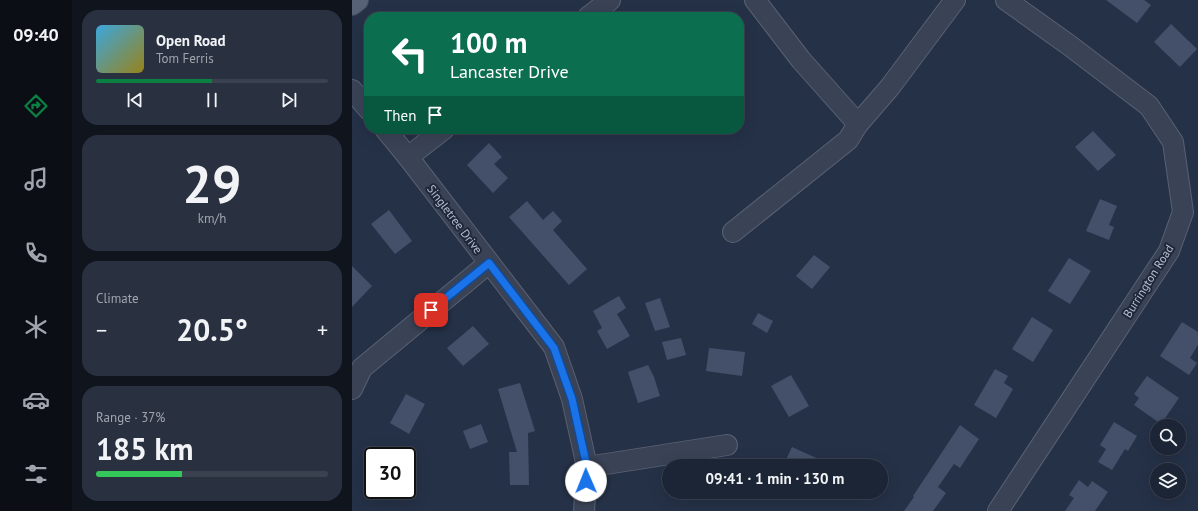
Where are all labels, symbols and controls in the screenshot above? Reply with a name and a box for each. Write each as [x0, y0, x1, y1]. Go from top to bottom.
text: 09:40 [13, 23, 59, 46]
text: 100 m [450, 24, 527, 61]
icon: left [384, 28, 436, 80]
text: Open Road [156, 31, 226, 50]
text: Tom Ferris [156, 50, 214, 67]
text: Lancaster Drive [450, 60, 569, 83]
icon: previous [124, 89, 146, 111]
icon: pause [201, 89, 223, 111]
icon: next [278, 89, 300, 111]
icon: directions [22, 92, 50, 120]
icon: arrive [424, 104, 446, 126]
text: Then [384, 106, 416, 125]
text: 29 [183, 150, 241, 217]
icon: music [22, 165, 50, 193]
street label: Singletree Drive [424, 182, 486, 256]
text: km/h [198, 210, 226, 227]
icon: phone [22, 239, 50, 267]
street label: Burrington Road [1120, 242, 1176, 320]
text: Climate [96, 290, 139, 307]
pin [414, 293, 448, 327]
icon: arrive [420, 299, 442, 321]
text: 20.5° [176, 310, 248, 349]
icon: climate [22, 313, 50, 341]
text: − [96, 316, 107, 344]
text: + [317, 316, 328, 344]
icon: car [22, 386, 50, 414]
text: Range · 37% [96, 409, 165, 426]
map controls [1150, 419, 1186, 499]
button: search [1150, 419, 1186, 455]
text: 185 km [96, 429, 194, 468]
speed limit sign: 30 [364, 447, 416, 499]
icon: filters [22, 460, 50, 488]
position arrow [565, 460, 607, 502]
button: layers [1150, 463, 1186, 499]
text: 09:41 · 1 min · 130 m [706, 469, 844, 488]

